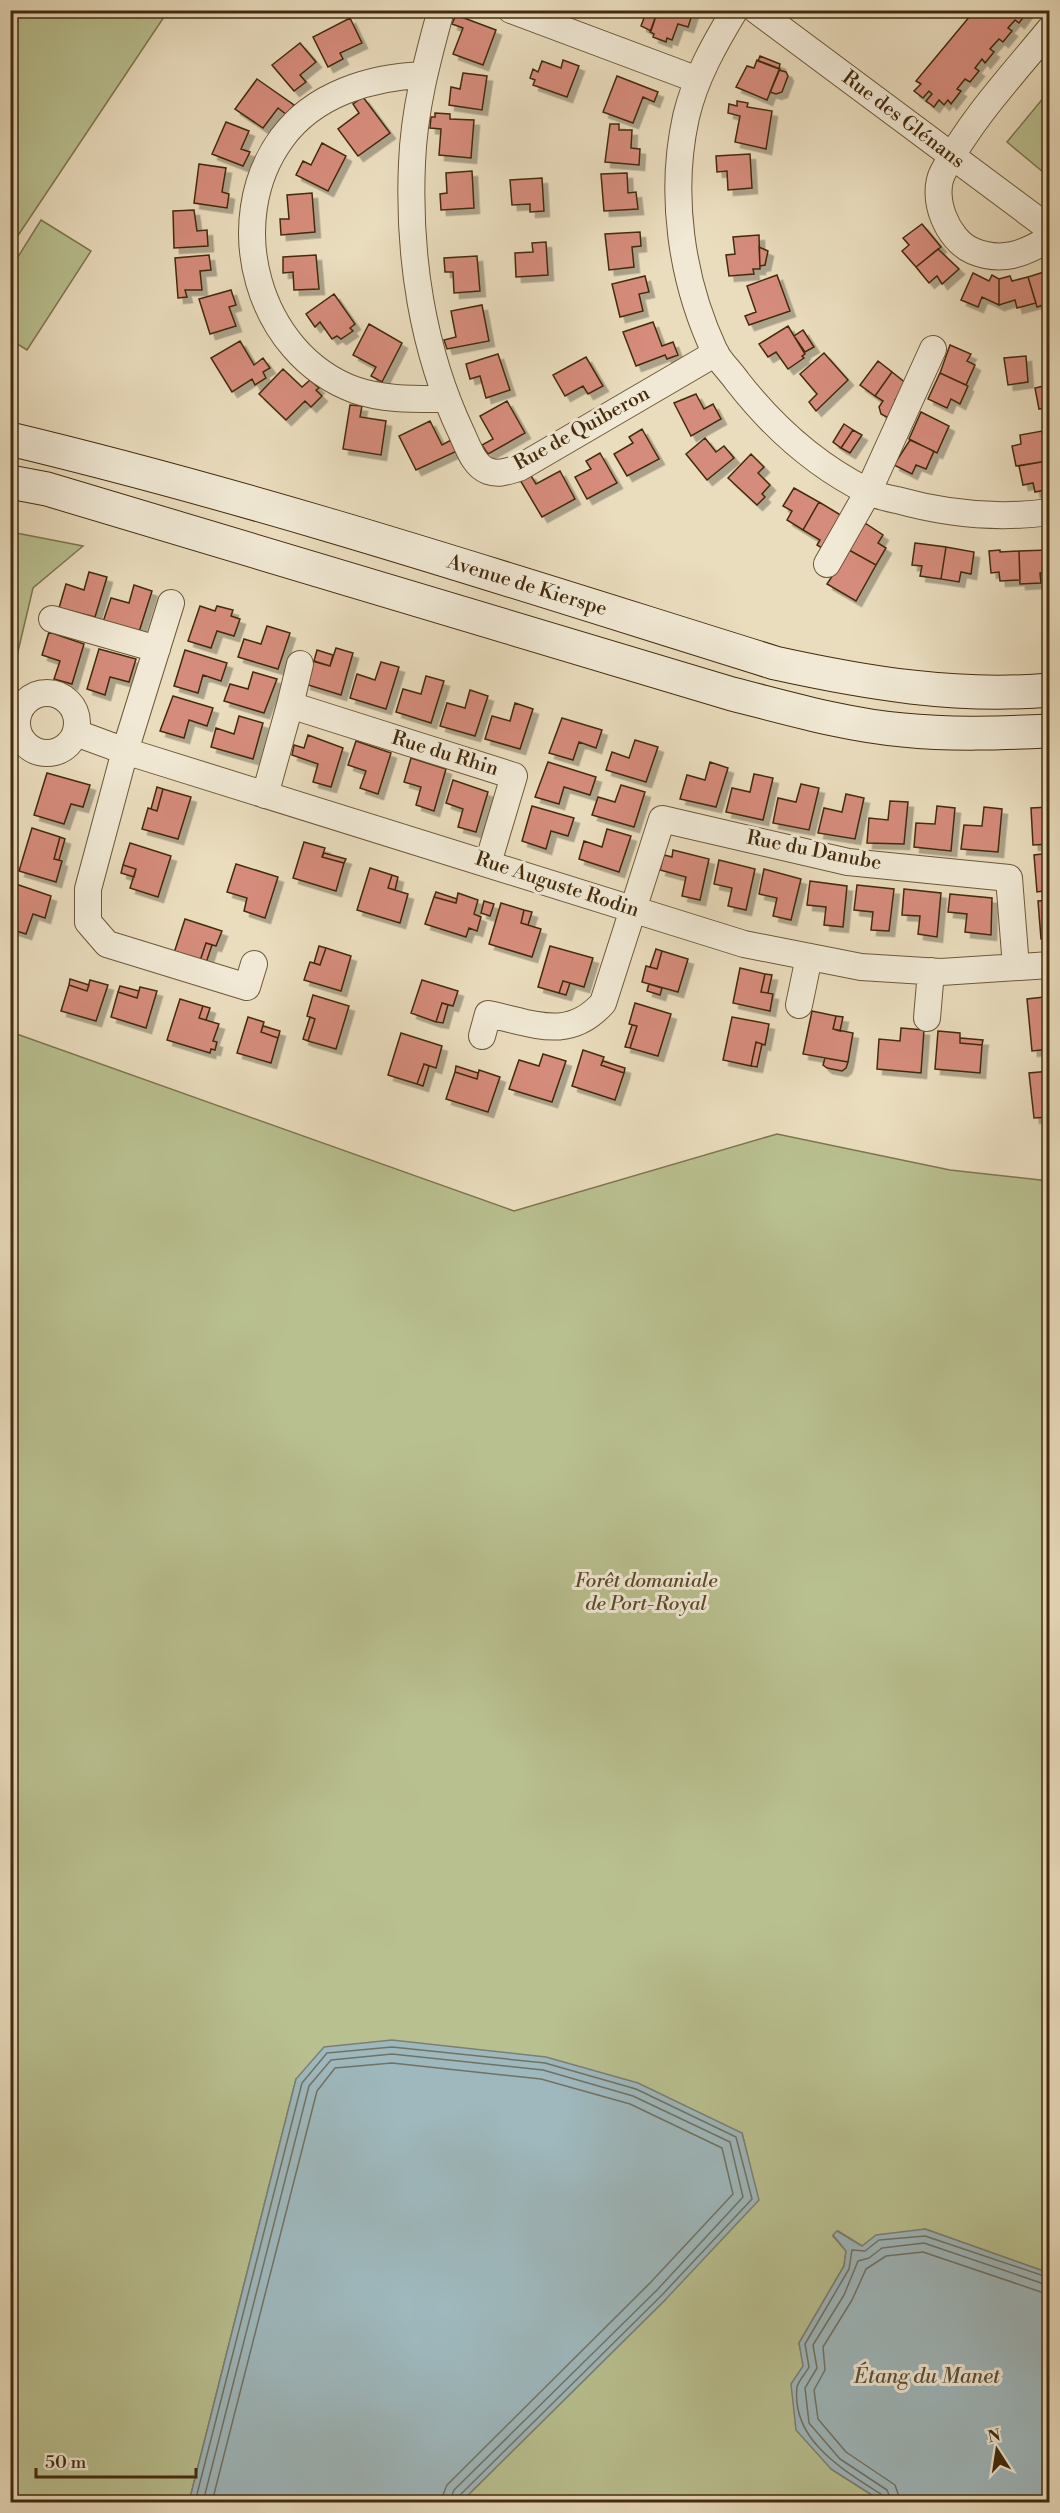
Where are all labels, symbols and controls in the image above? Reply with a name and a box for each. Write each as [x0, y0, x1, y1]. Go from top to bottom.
street label: Rue des Glénans [837, 66, 969, 174]
street label: Rue de Quiberon [510, 381, 654, 477]
street label: Avenue de Kierspe [443, 549, 610, 622]
street label: Rue du Rhin [388, 726, 502, 782]
street label: Rue du Danube [744, 826, 884, 876]
street label: Rue Auguste Rodin [472, 847, 642, 923]
park label: Forêt domaniale de Port-Royal [574, 1569, 718, 1617]
water label: Étang du Manet [853, 2361, 1001, 2390]
north arrow [967, 2420, 1027, 2480]
text: N [986, 2425, 1003, 2447]
scale bar [36, 2441, 196, 2479]
text: 50 m [45, 2451, 87, 2474]

